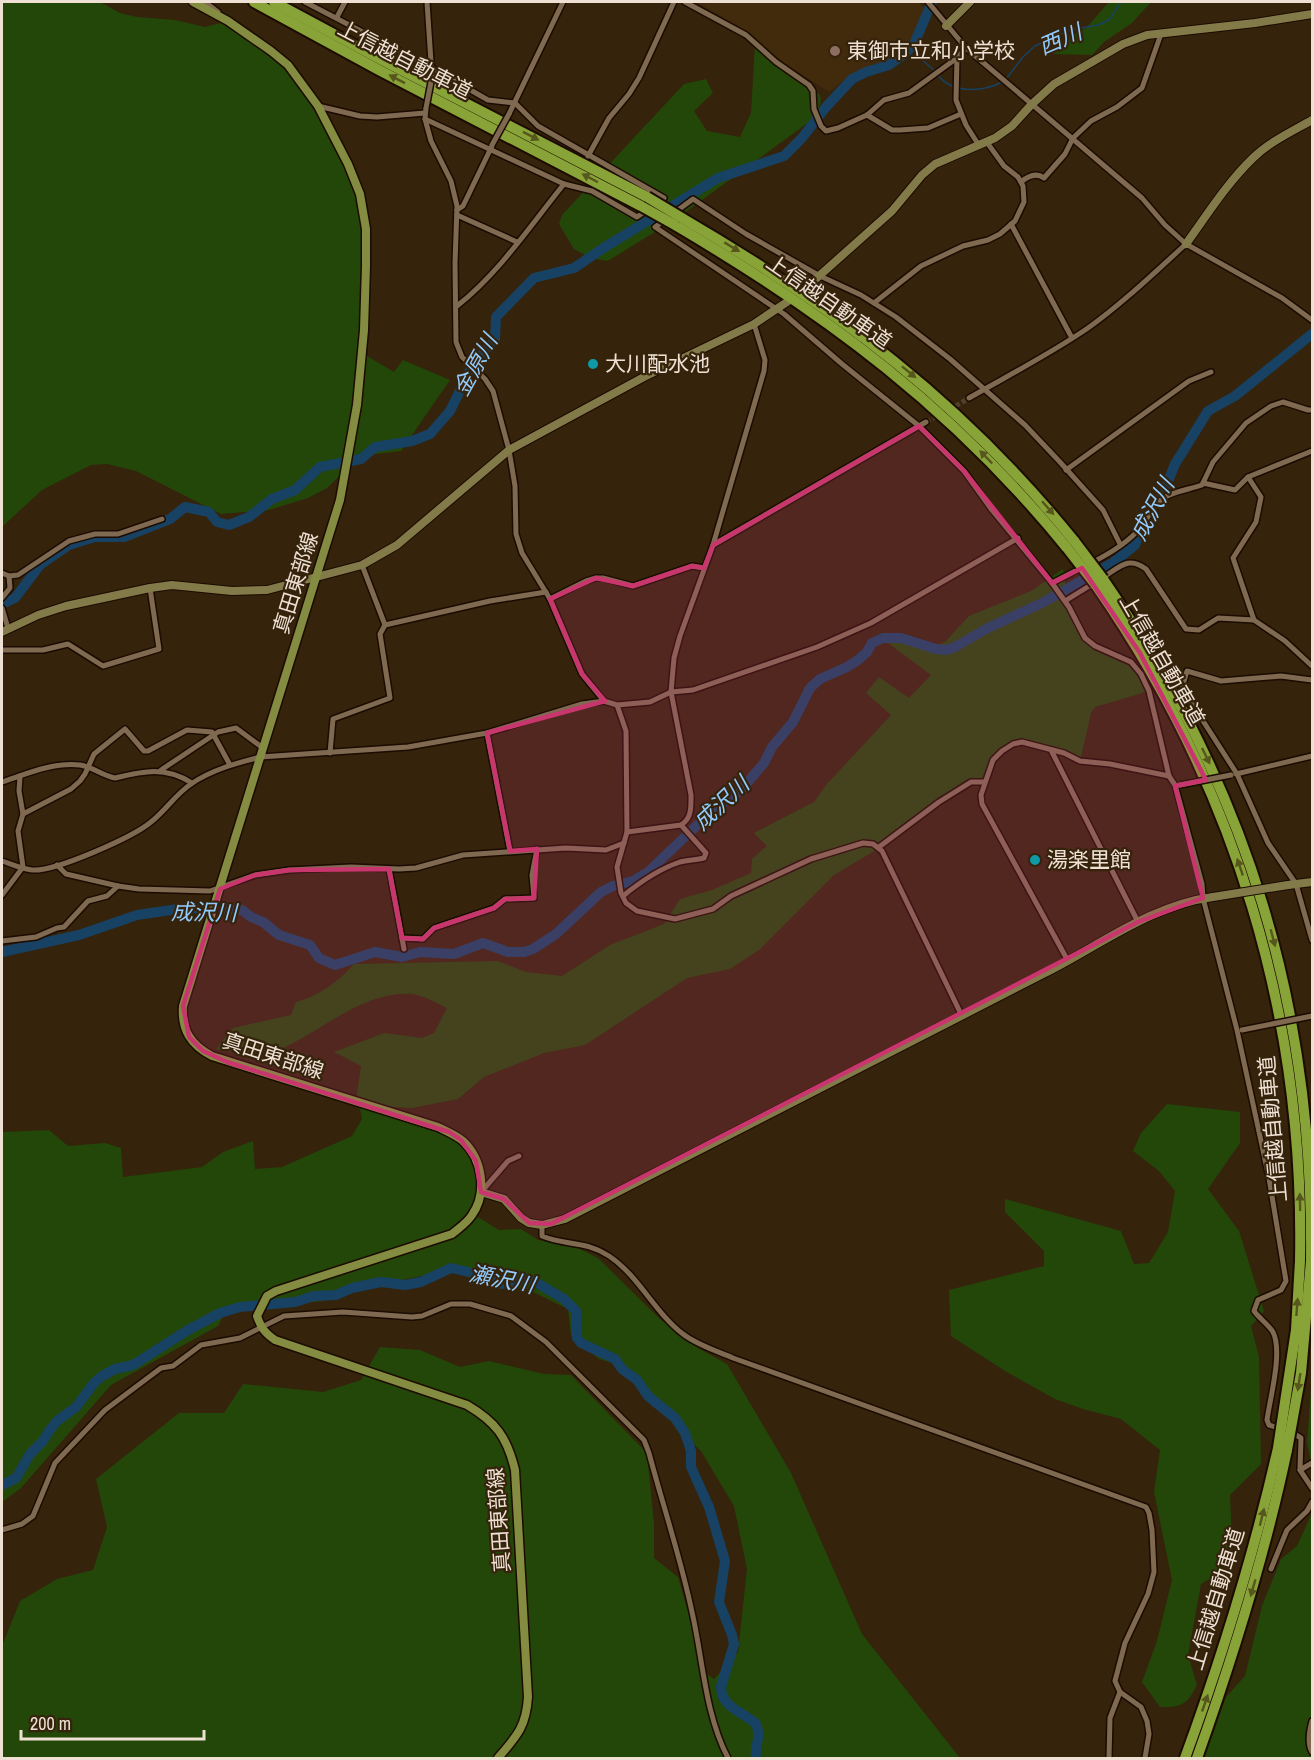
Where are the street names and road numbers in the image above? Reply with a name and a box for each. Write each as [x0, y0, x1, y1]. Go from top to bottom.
street label: 上信越自動車道 [333, 13, 477, 106]
street label: 上信越自動車道 [761, 248, 898, 356]
street label: 真田東部線 [266, 528, 325, 637]
street label: 上信越自動車道 [1113, 589, 1212, 731]
street label: 真田東部線 [219, 1026, 328, 1086]
street label: 上信越自動車道 [1252, 1055, 1293, 1204]
street label: 真田東部線 [480, 1467, 517, 1573]
street label: 上信越自動車道 [1180, 1524, 1251, 1673]

